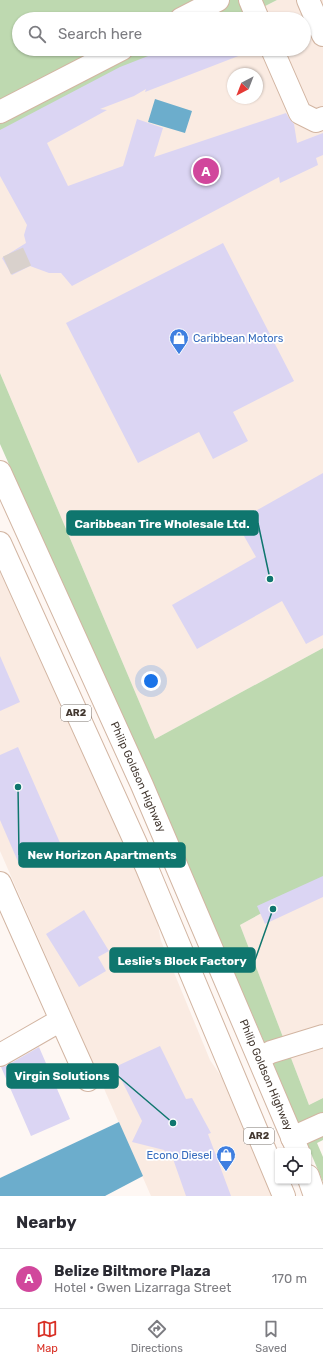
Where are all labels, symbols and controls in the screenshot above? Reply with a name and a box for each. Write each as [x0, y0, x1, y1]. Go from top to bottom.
search box [12, 12, 311, 56]
icon: search [26, 23, 48, 45]
text: Search here [58, 25, 142, 43]
north arrow [227, 68, 263, 104]
pin: A [193, 156, 219, 186]
shop icon: Caribbean Motors [168, 327, 190, 355]
place label: Caribbean Motors [193, 332, 284, 345]
callout: Caribbean Tire Wholesale Ltd. [67, 511, 258, 535]
text: Caribbean Tire Wholesale Ltd. [74, 517, 250, 531]
your location [141, 671, 161, 691]
road number: AR2 [61, 705, 91, 721]
street label: Philip Goldson Highway [108, 720, 168, 834]
callout: New Horizon Apartments [19, 843, 185, 867]
text: New Horizon Apartments [27, 848, 177, 862]
callout: Leslie's Block Factory [110, 948, 255, 972]
text: Leslie's Block Factory [117, 954, 247, 968]
street label: Philip Goldson Highway [237, 1017, 295, 1133]
callout: Virgin Solutions [7, 1064, 118, 1088]
text: Virgin Solutions [14, 1069, 110, 1083]
road number: AR2 [244, 1128, 274, 1144]
shop icon: Econo Diesel [215, 1144, 237, 1172]
map controls [275, 1148, 311, 1184]
button: locate [275, 1148, 311, 1184]
place label: Econo Diesel [146, 1149, 212, 1162]
text: Nearby [16, 1212, 77, 1232]
text: Belize Biltmore Plaza [54, 1262, 211, 1280]
text: A [24, 1271, 34, 1286]
text: 170 m [272, 1271, 307, 1286]
text: Hotel · Gwen Lizarraga Street [54, 1280, 231, 1295]
tab: Map [36, 1318, 58, 1355]
tab: Directions [131, 1318, 183, 1355]
tab: Saved [255, 1318, 287, 1355]

